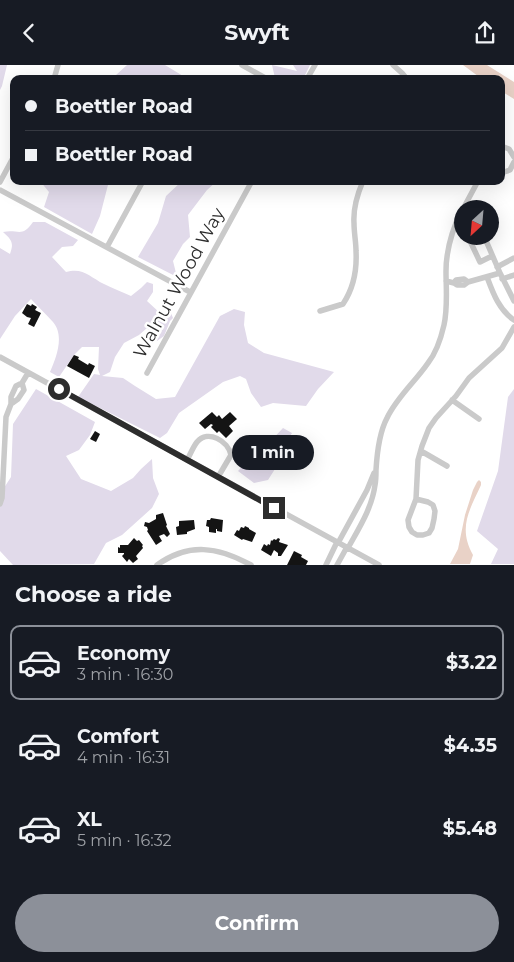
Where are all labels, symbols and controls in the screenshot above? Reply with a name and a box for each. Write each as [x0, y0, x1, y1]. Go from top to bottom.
icon: back [15, 19, 43, 47]
text: Swyft [224, 19, 290, 46]
icon: share [471, 19, 499, 47]
text: Boettler Road [55, 95, 193, 118]
text: Boettler Road [55, 143, 193, 166]
north arrow [454, 200, 499, 245]
map controls [454, 200, 499, 245]
street label: Walnut Wood Way [129, 204, 230, 362]
route start [48, 378, 70, 400]
callout: 1 min [233, 435, 315, 471]
text: 1 min [251, 443, 295, 462]
route end [263, 497, 285, 519]
text: Choose a ride [15, 581, 172, 608]
icon: car [17, 640, 62, 685]
text: Economy [77, 642, 170, 665]
text: $3.22 [446, 651, 497, 674]
text: 3 min · 16:30 [77, 665, 173, 684]
icon: car [17, 723, 62, 768]
text: Comfort [77, 725, 159, 748]
text: $4.35 [444, 734, 497, 757]
text: 4 min · 16:31 [77, 748, 170, 767]
icon: car [17, 806, 62, 851]
text: XL [77, 808, 102, 831]
text: $5.48 [443, 817, 497, 840]
text: 5 min · 16:32 [77, 831, 172, 850]
button: Confirm [15, 894, 499, 952]

